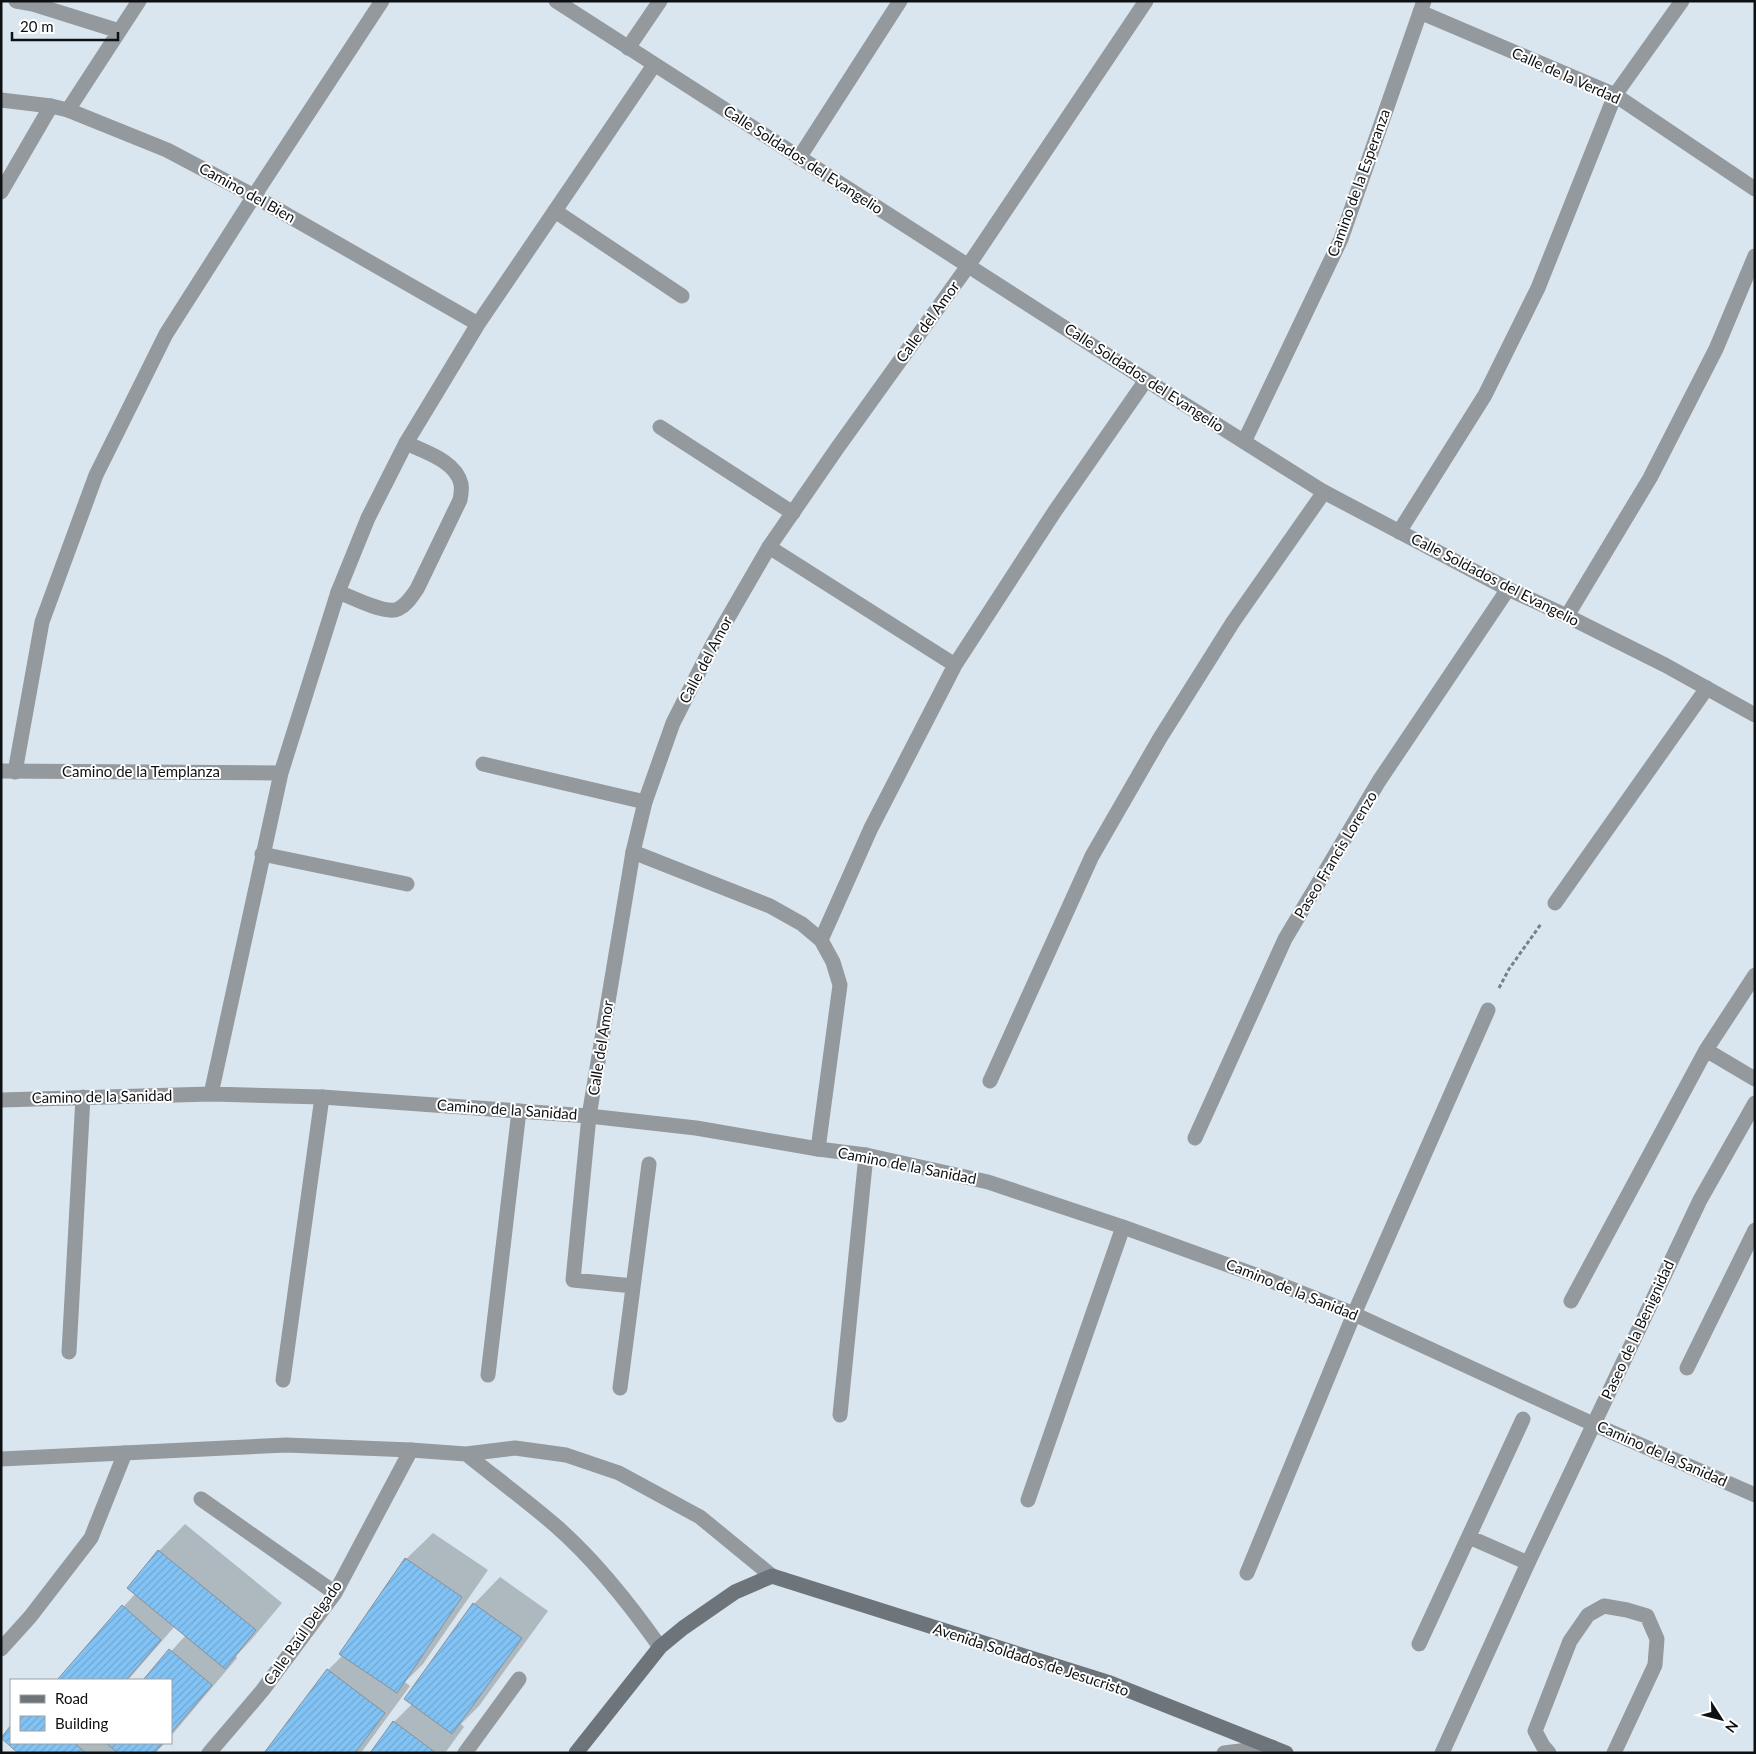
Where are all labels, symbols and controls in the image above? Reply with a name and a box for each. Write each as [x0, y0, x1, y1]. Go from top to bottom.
scale bar [12, 10, 119, 42]
text: 20 m [20, 17, 54, 35]
street label: Calle de la Verdad [1509, 43, 1624, 107]
street label: Calle Soldados del Evangelio [721, 101, 887, 217]
street label: Camino de la Esperanza [1323, 106, 1393, 259]
street label: Camino del Bien [196, 158, 299, 226]
street label: Calle del Amor [892, 277, 963, 366]
street label: Calle Soldados del Evangelio [1062, 319, 1228, 435]
street label: Calle Soldados del Evangelio [1408, 529, 1583, 629]
street label: Calle del Amor [675, 612, 736, 706]
street label: Camino de la Templanza [62, 762, 220, 780]
street label: Paseo Francis Lorenzo [1290, 788, 1380, 921]
street label: Calle del Amor [584, 999, 616, 1097]
street label: Camino de la Sanidad [31, 1086, 173, 1106]
street label: Camino de la Sanidad [436, 1095, 578, 1123]
street label: Camino de la Sanidad [836, 1143, 978, 1187]
street label: Camino de la Sanidad [1224, 1254, 1361, 1324]
street label: Paseo de la Benignidad [1597, 1257, 1677, 1402]
street label: Camino de la Sanidad [1594, 1416, 1730, 1490]
street label: Calle Raúl Delgado [259, 1577, 345, 1688]
street label: Avenida Soldados de Jesucristo [931, 1619, 1132, 1699]
legend [10, 1679, 172, 1744]
text: Road [55, 1689, 88, 1707]
north arrow [1696, 1694, 1746, 1744]
text: Building [55, 1714, 108, 1732]
text: N [1722, 1718, 1742, 1736]

